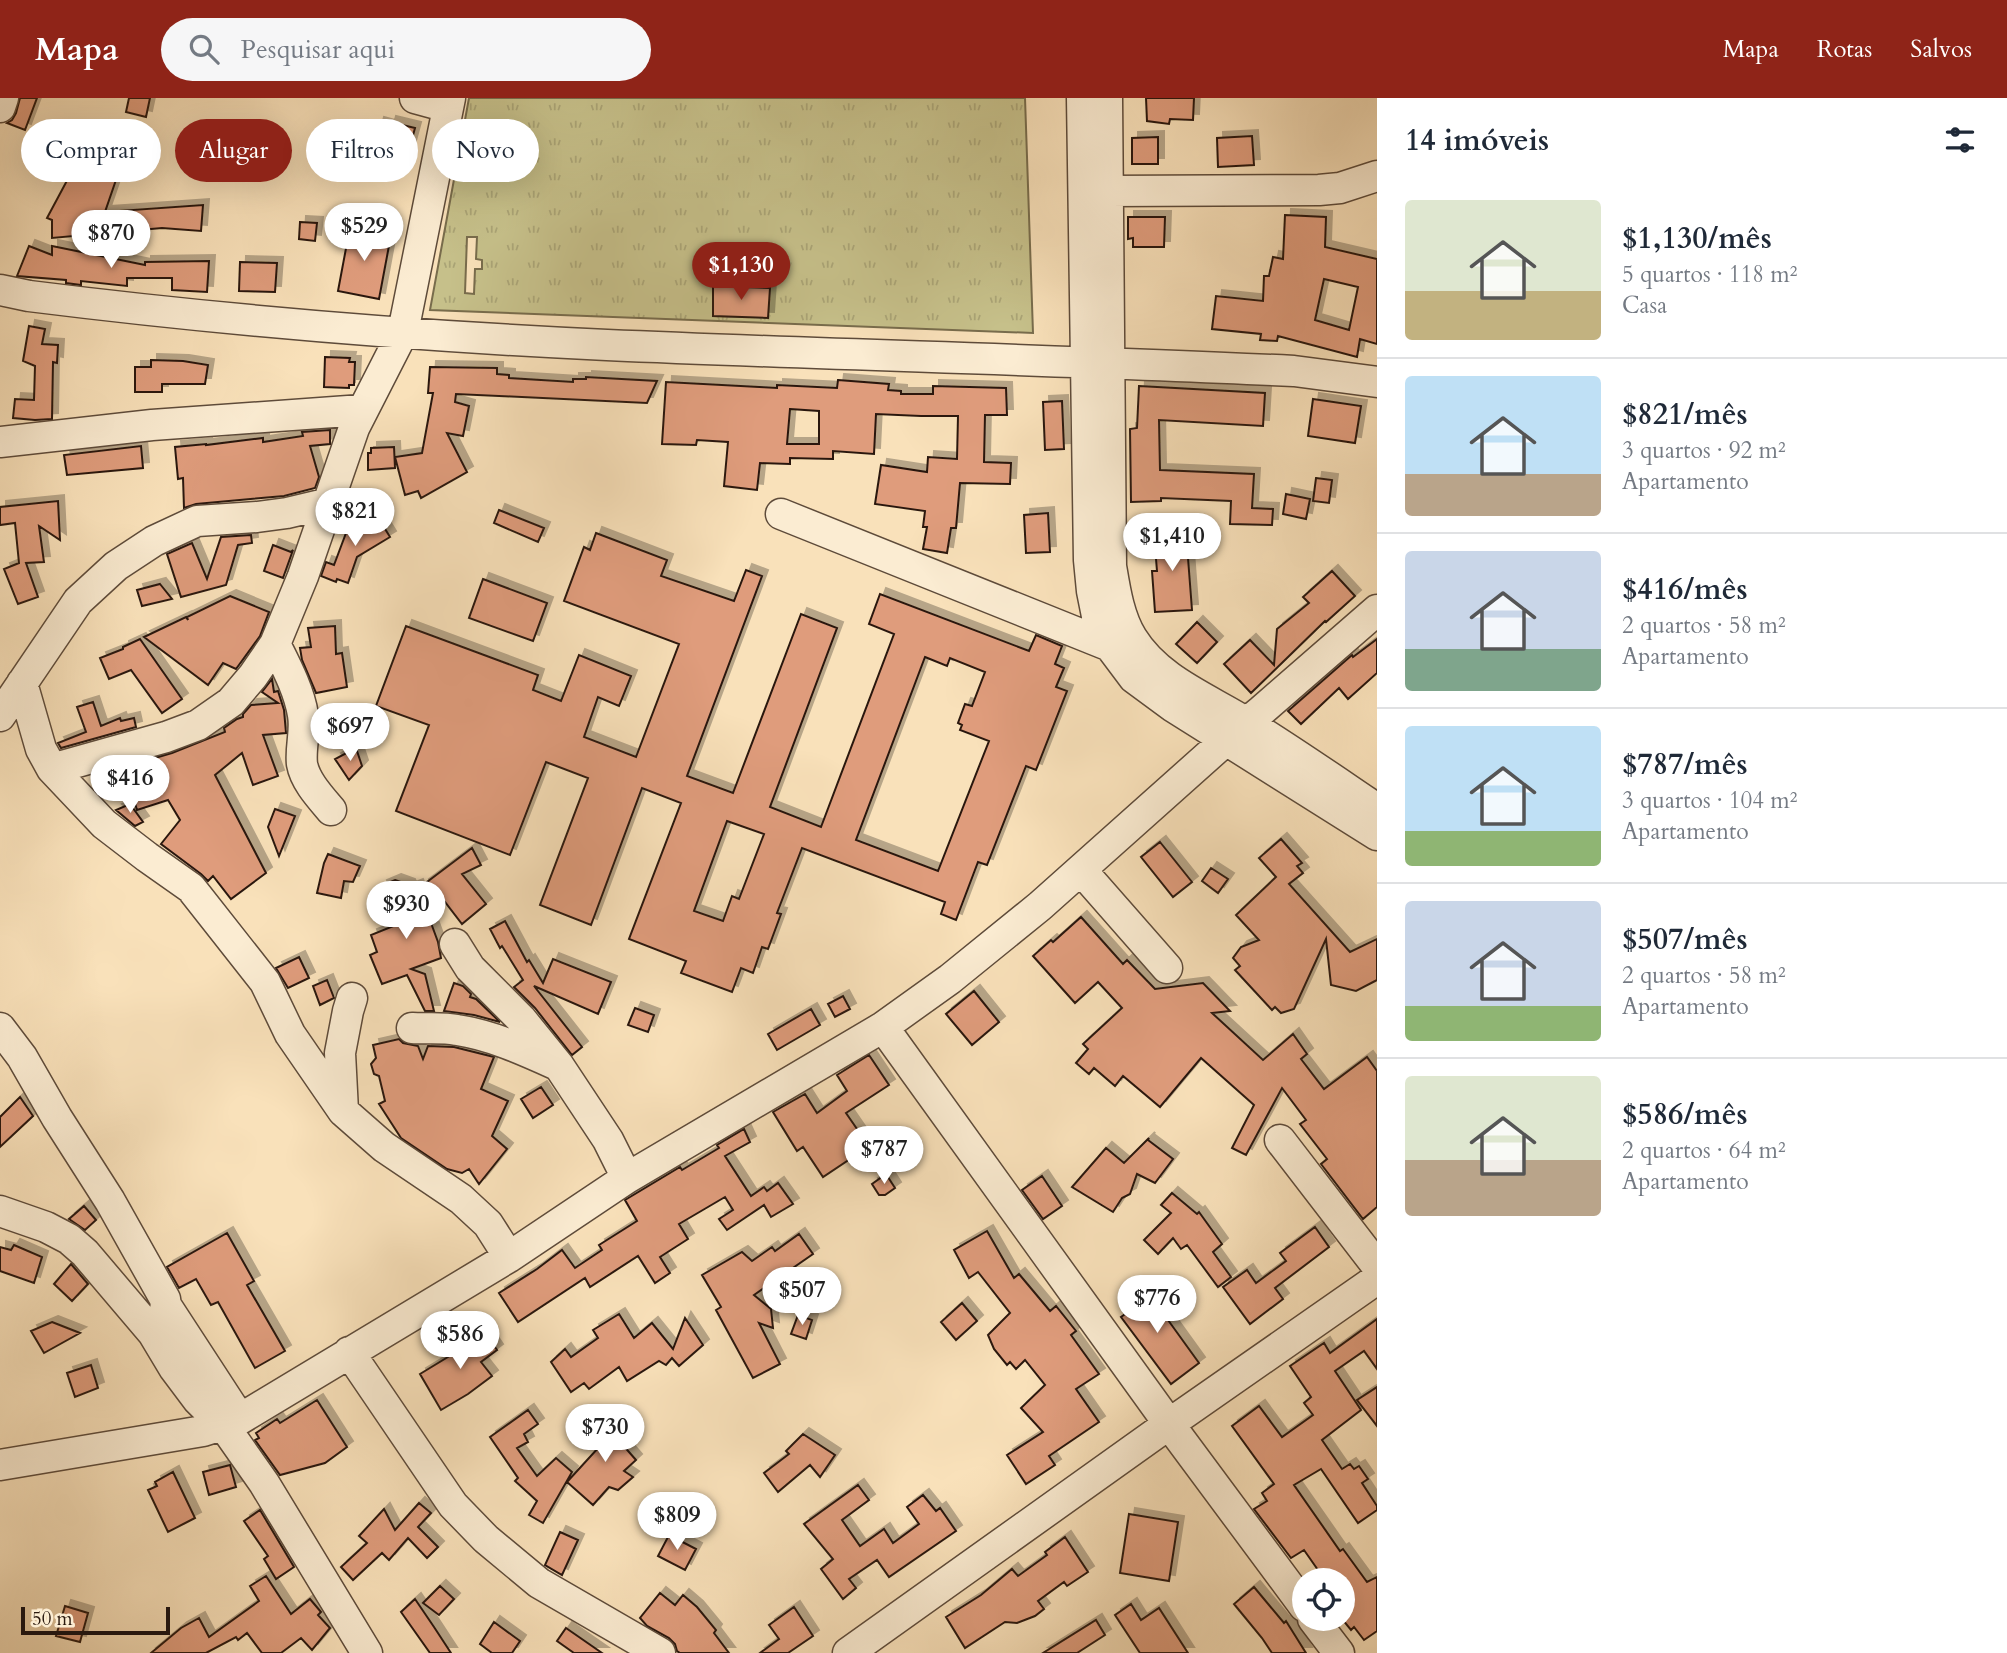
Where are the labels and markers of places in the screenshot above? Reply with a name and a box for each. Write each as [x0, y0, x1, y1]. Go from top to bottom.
pin: $529 [323, 204, 405, 263]
pin: $870 [70, 211, 152, 270]
pin: $1,130 [684, 242, 798, 302]
pin: $821 [314, 489, 396, 548]
pin: $1,410 [1115, 514, 1229, 573]
pin: $697 [309, 704, 391, 763]
pin: $416 [89, 756, 171, 815]
pin: $930 [365, 882, 447, 941]
pin: $787 [843, 1126, 925, 1186]
pin: $507 [761, 1268, 843, 1327]
pin: $776 [1116, 1276, 1198, 1335]
pin: $586 [419, 1312, 501, 1371]
pin: $730 [564, 1404, 646, 1464]
pin: $809 [636, 1492, 718, 1552]

